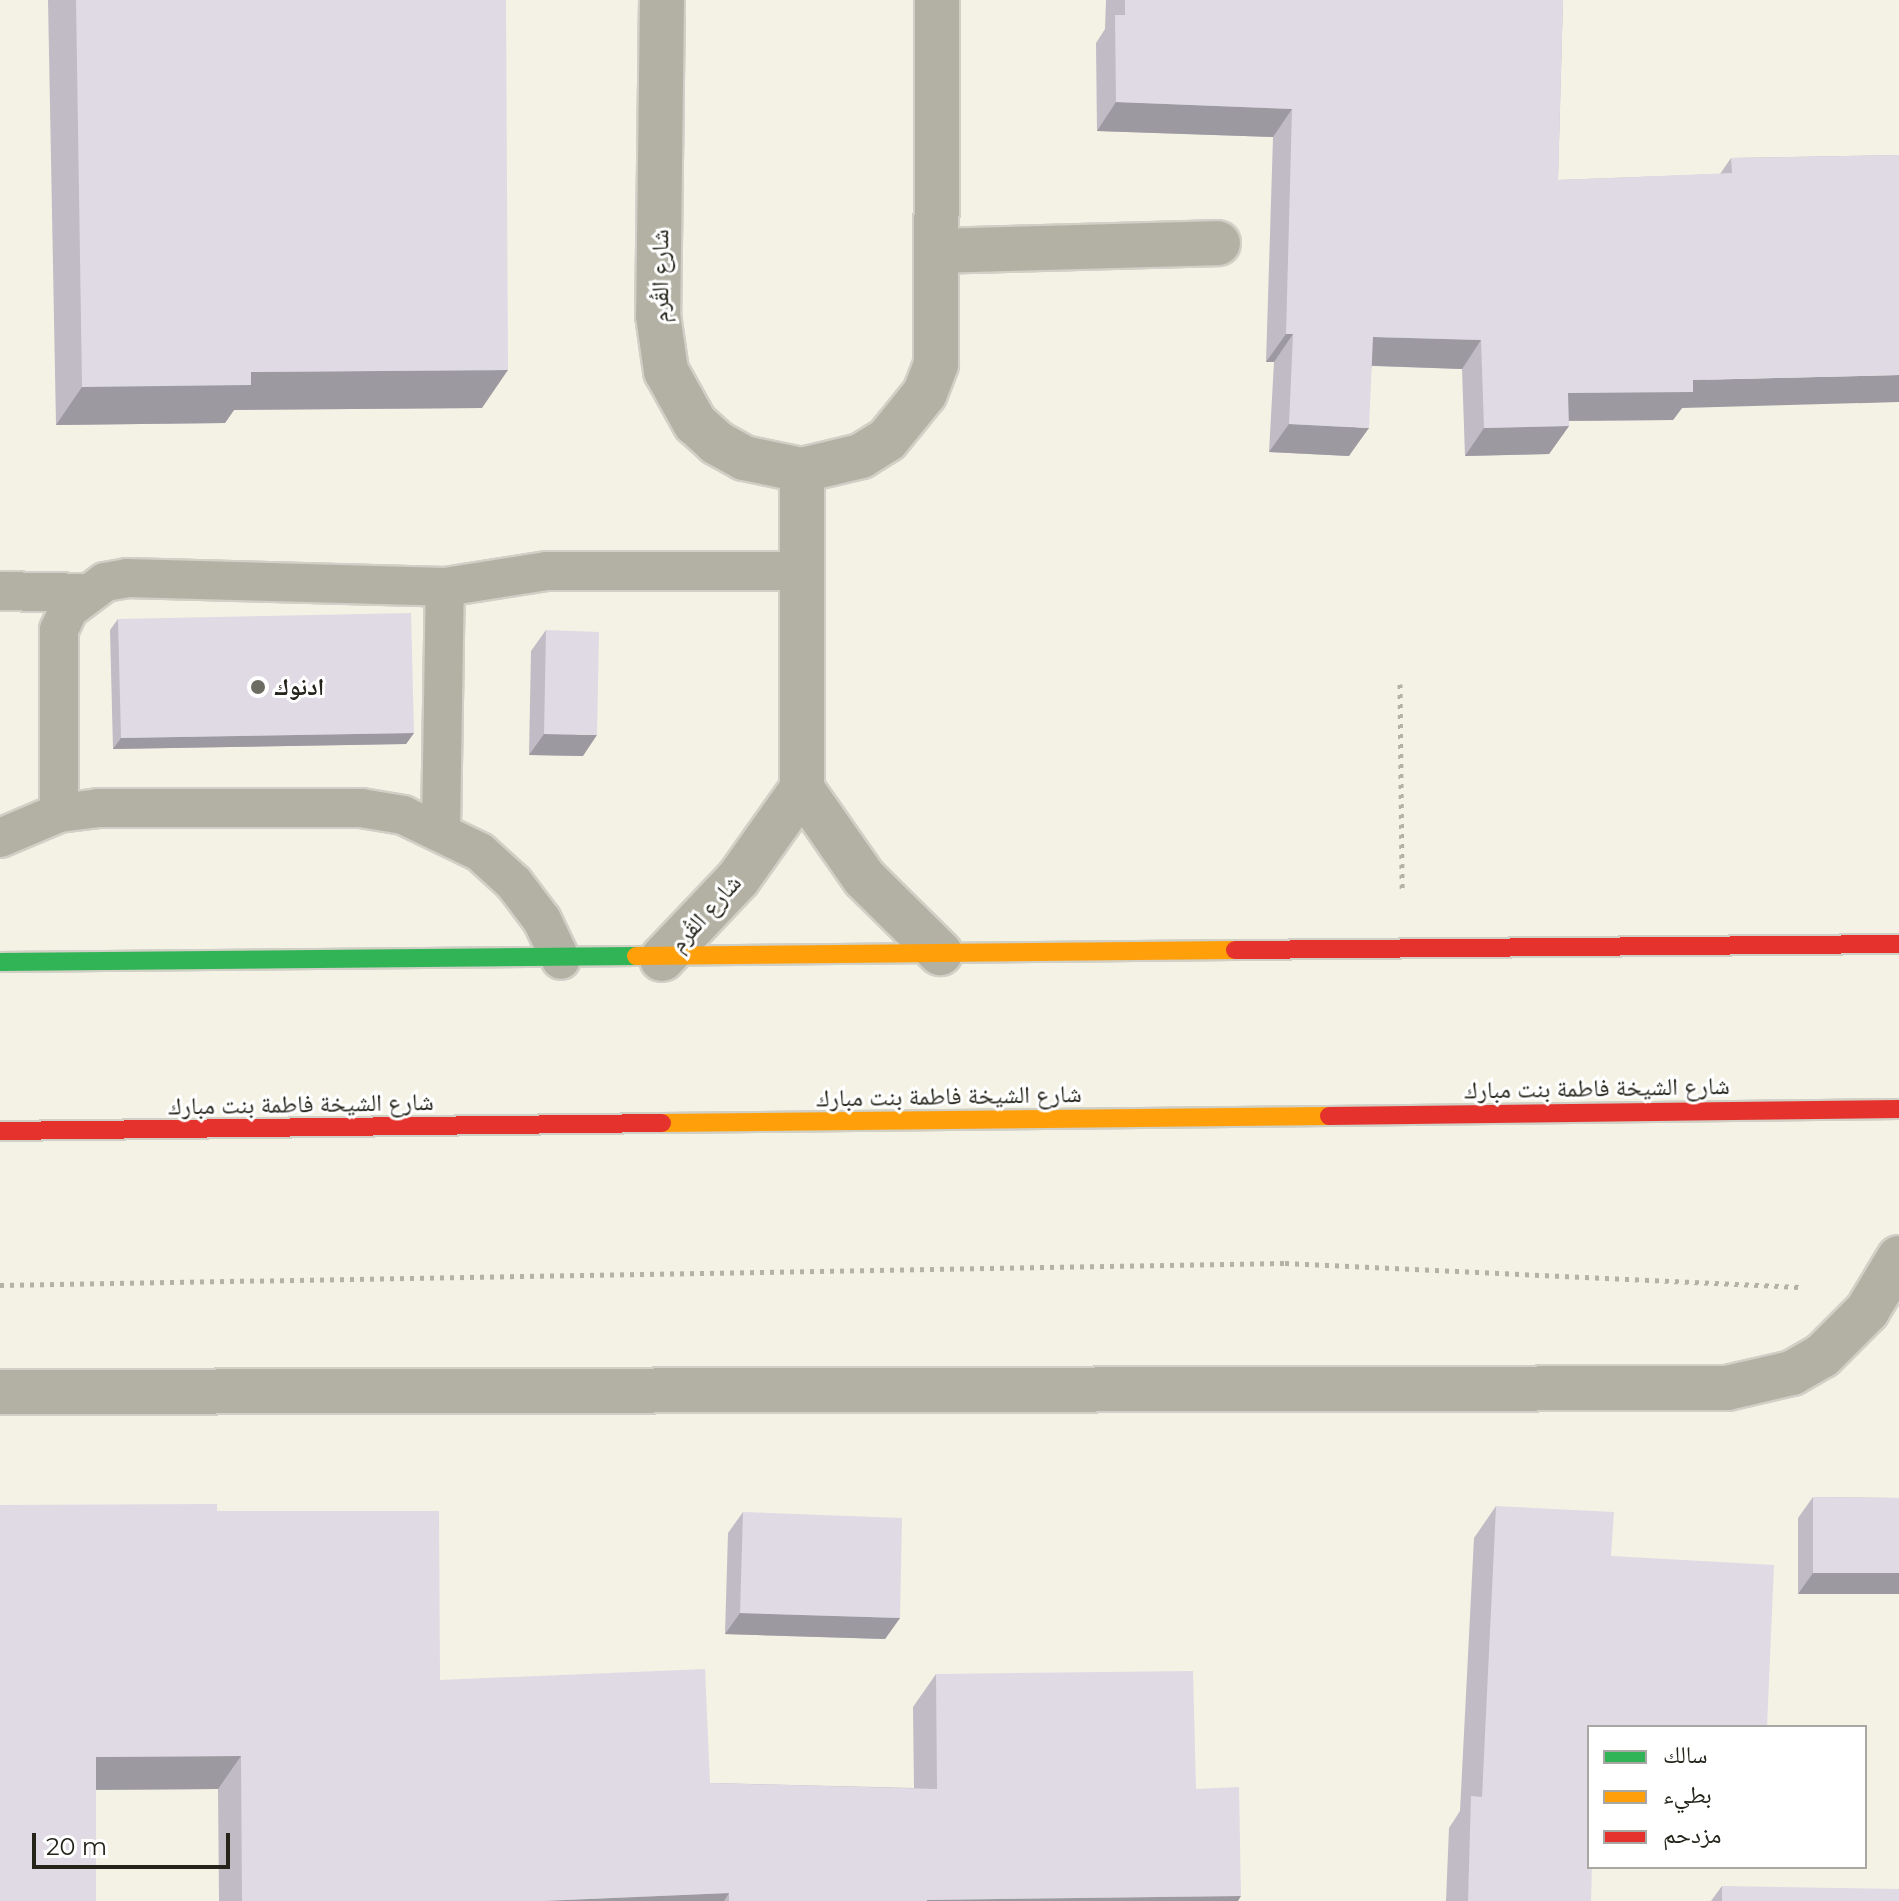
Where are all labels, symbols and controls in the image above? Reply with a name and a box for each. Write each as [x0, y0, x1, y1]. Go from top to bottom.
street label: شارع القُرم [646, 229, 674, 323]
place label: ادنوك [274, 673, 324, 701]
marker: ادنوك [249, 678, 267, 696]
street label: شارع القُرم [663, 869, 747, 957]
street label: شارع الشيخة فاطمة بنت مبارك [1464, 1071, 1730, 1105]
street label: شارع الشيخة فاطمة بنت مبارك [816, 1079, 1082, 1113]
street label: شارع الشيخة فاطمة بنت مبارك [168, 1087, 434, 1121]
legend [1587, 1725, 1867, 1869]
text: سالك [1663, 1740, 1708, 1769]
text: بطيء [1663, 1780, 1712, 1809]
scale bar [36, 1817, 234, 1867]
text: مزدحم [1663, 1820, 1722, 1849]
text: 20 m [46, 1832, 107, 1861]

